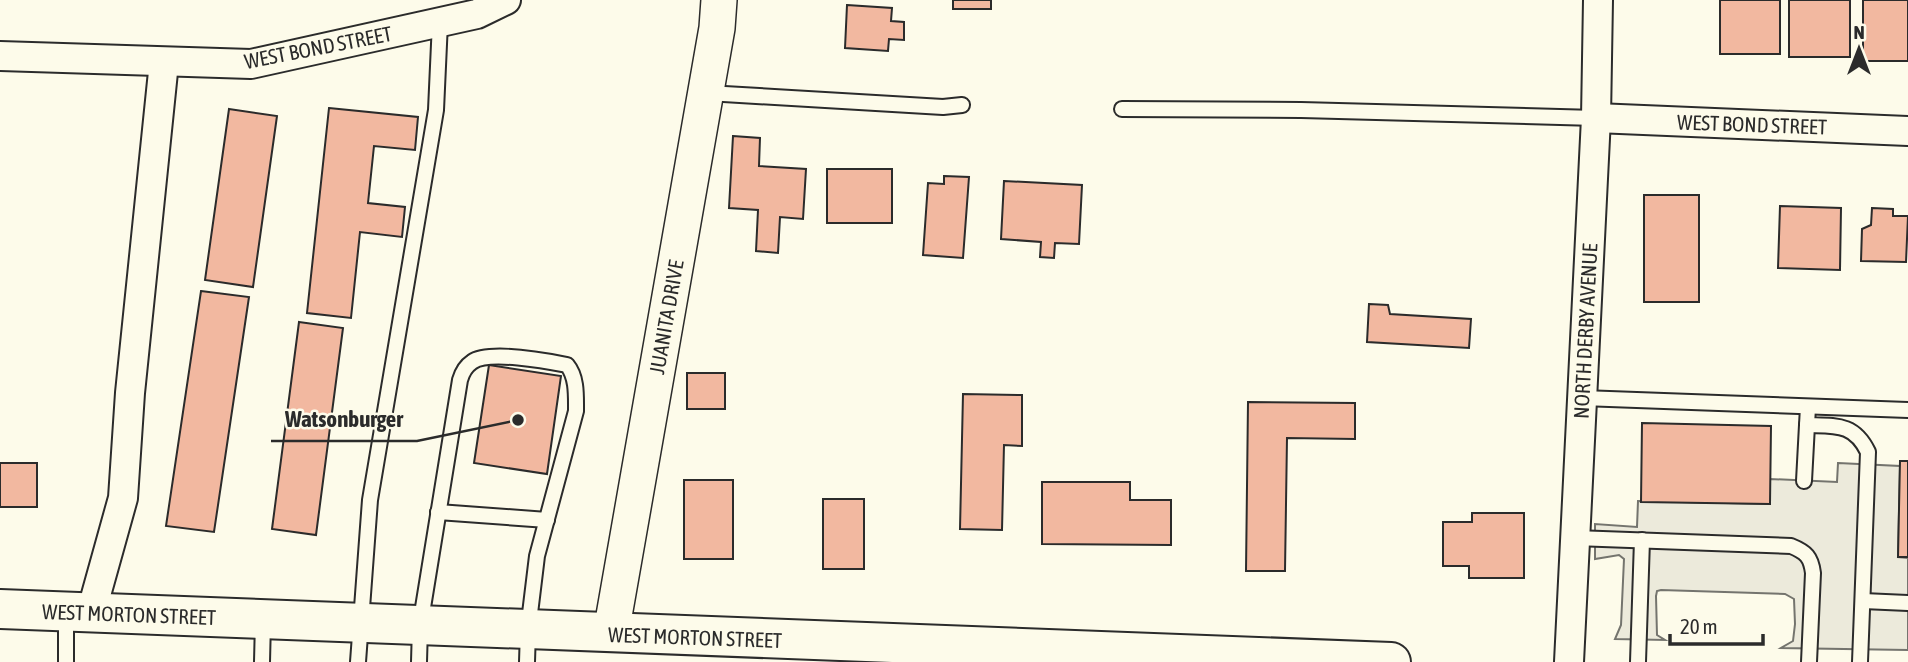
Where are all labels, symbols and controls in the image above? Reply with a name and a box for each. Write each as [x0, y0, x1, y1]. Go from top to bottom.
north arrow [1824, 14, 1894, 84]
street label: WEST BOND STREET [242, 21, 394, 73]
text: N [1853, 21, 1865, 43]
street label: WEST BOND STREET [1677, 109, 1827, 139]
street label: NORTH DERBY AVENUE [1568, 243, 1602, 419]
street label: JUANITA DRIVE [644, 258, 688, 376]
callout: Watsonburger [271, 397, 417, 441]
text: Watsonburger [284, 406, 404, 432]
street label: WEST MORTON STREET [42, 599, 216, 629]
scale bar [1670, 602, 1763, 646]
text: 20 m [1680, 614, 1718, 638]
street label: WEST MORTON STREET [608, 622, 782, 652]

